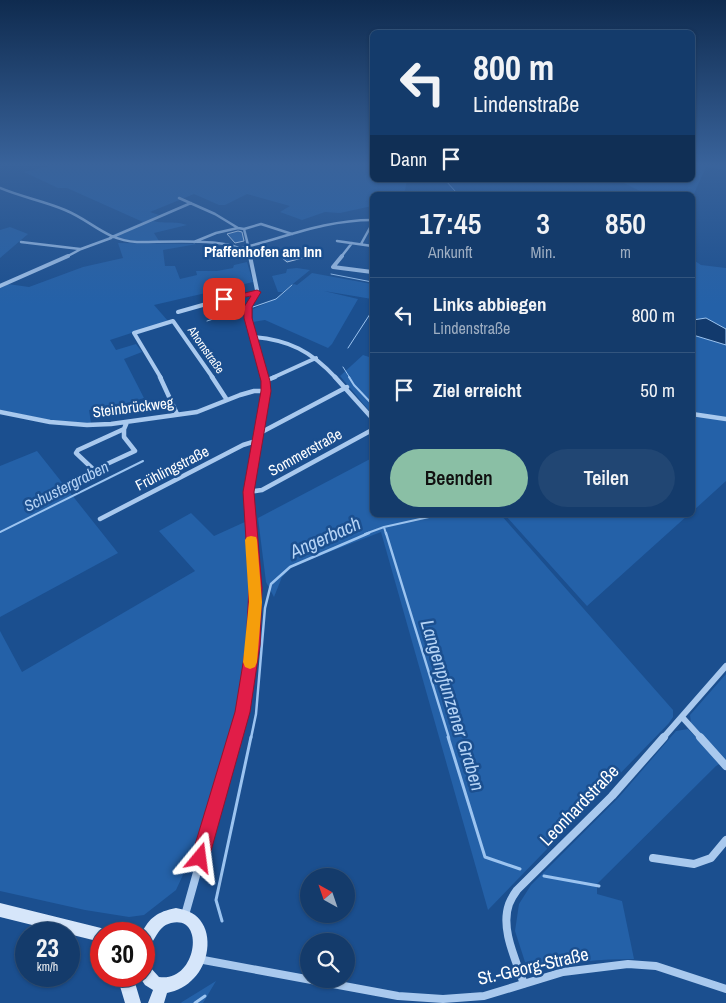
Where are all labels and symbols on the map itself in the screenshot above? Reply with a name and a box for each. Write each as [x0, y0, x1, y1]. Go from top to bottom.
district label: Pfaffenhofen am Inn [204, 241, 322, 262]
pin [203, 278, 245, 320]
street label: Ahornstraße [183, 322, 228, 377]
street label: Steinbrückweg [91, 392, 175, 422]
street label: Sommerstraße [264, 423, 346, 481]
street label: Frühlingstraße [132, 440, 213, 496]
water label: Schustergraben [20, 455, 112, 517]
water label: Angerbach [284, 510, 365, 565]
water label: Langenpfunzener Graben [415, 616, 491, 794]
street label: Leonhardstraße [534, 759, 624, 851]
position arrow [173, 831, 225, 883]
north arrow [300, 868, 355, 922]
speed limit sign: 30 [90, 922, 155, 987]
street label: St.-Georg-Straße [475, 941, 591, 991]

